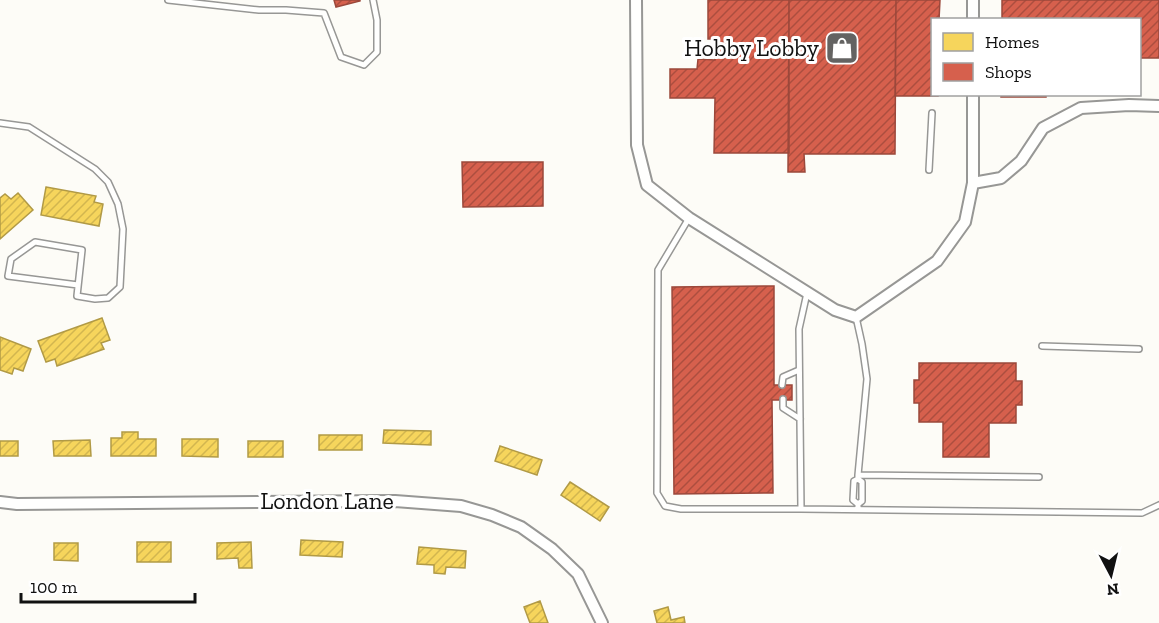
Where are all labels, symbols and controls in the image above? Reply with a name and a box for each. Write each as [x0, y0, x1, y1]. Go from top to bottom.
legend [931, 18, 1141, 96]
shop icon: Hobby Lobby [824, 30, 860, 66]
text: Homes [985, 31, 1039, 53]
place label: Hobby Lobby [684, 33, 820, 62]
text: Shops [985, 61, 1032, 83]
street label: London Lane [260, 486, 394, 515]
north arrow [1081, 545, 1141, 605]
scale bar [21, 566, 195, 604]
text: 100 m [30, 576, 78, 598]
text: N [1106, 579, 1120, 600]

